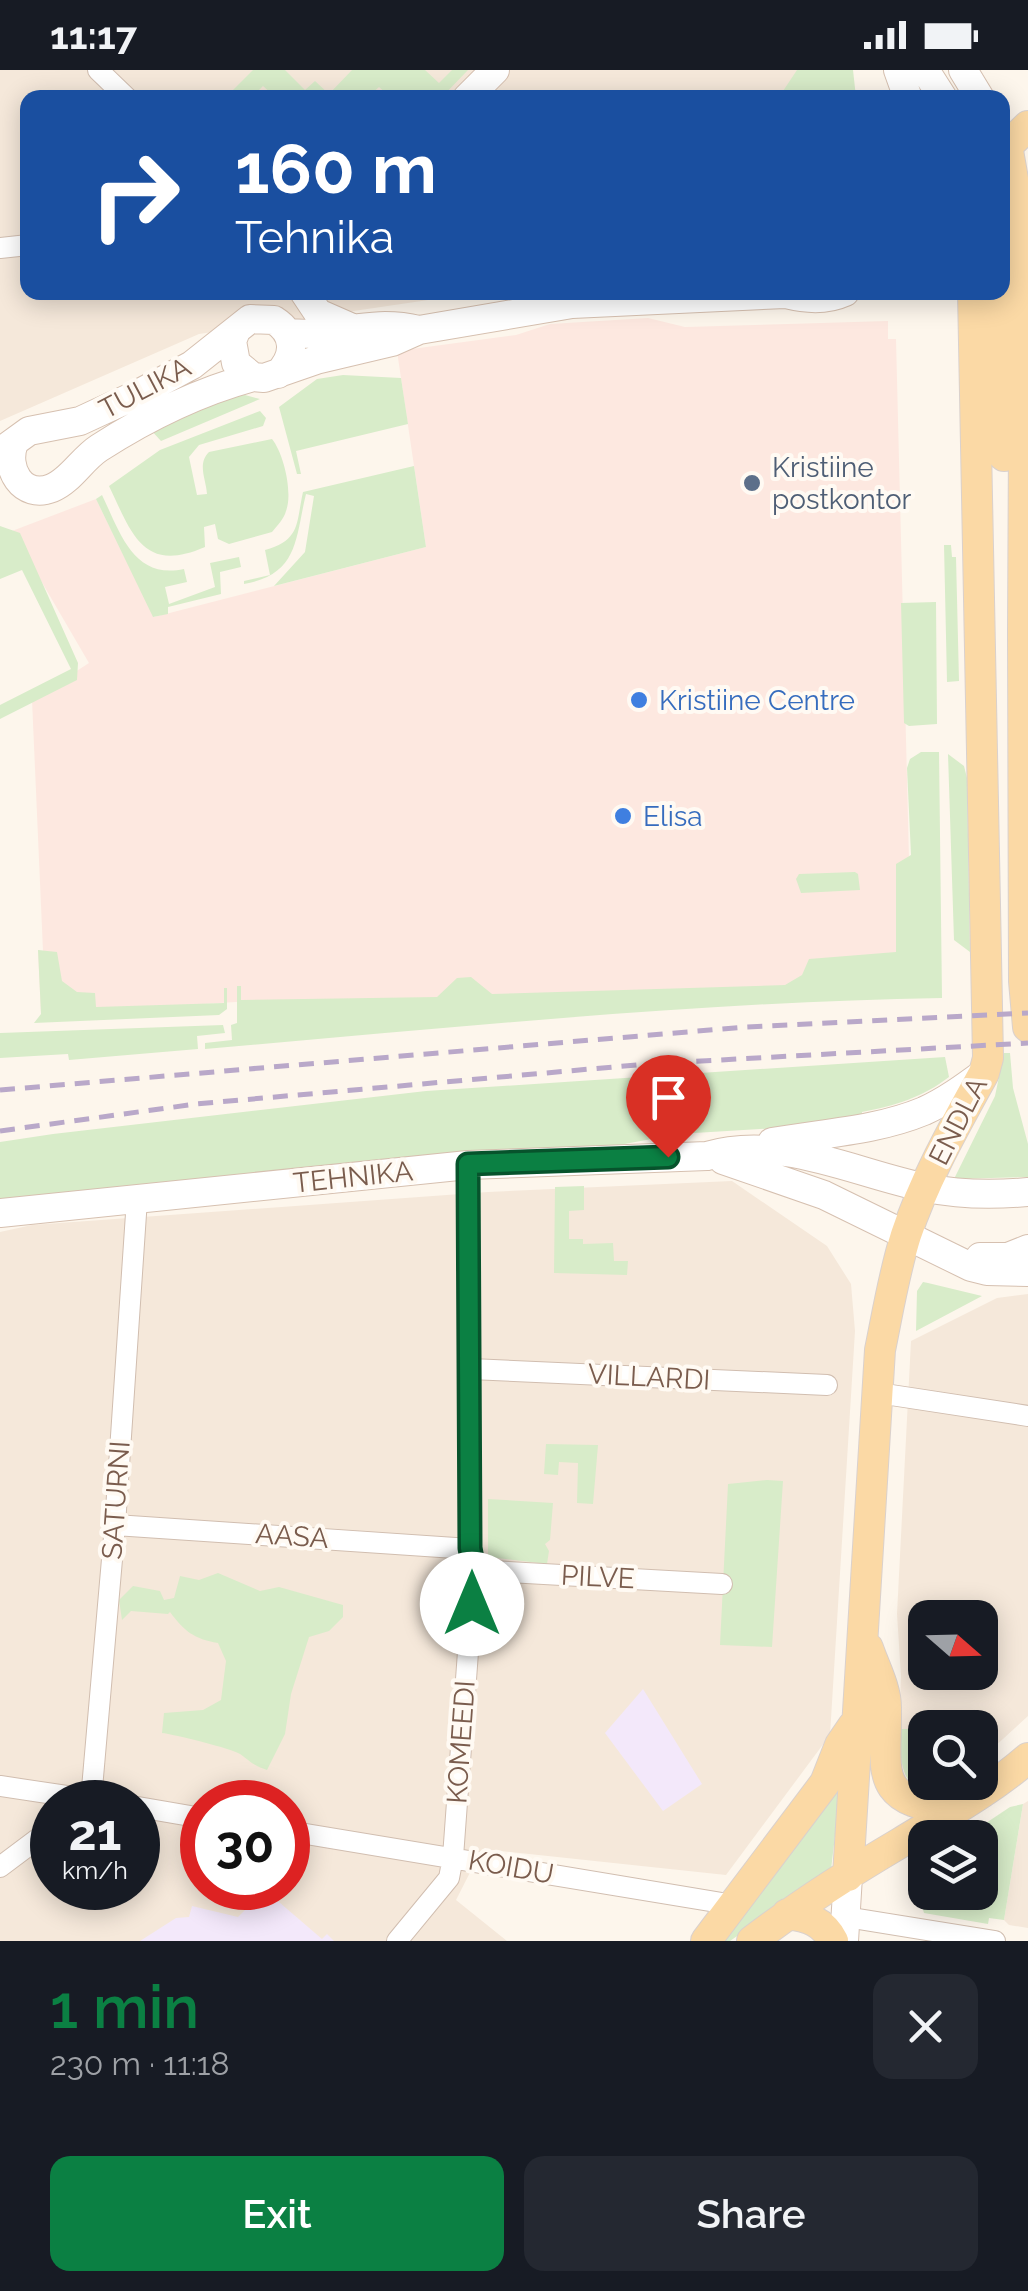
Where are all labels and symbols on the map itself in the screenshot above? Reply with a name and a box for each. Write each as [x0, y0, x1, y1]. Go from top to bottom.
street label: TULIKA [94, 350, 196, 426]
place label: Kristiine postkontor [772, 451, 912, 516]
marker: Kristiine postkontor [741, 472, 763, 494]
place label: Kristiine Centre [659, 684, 855, 717]
marker: Kristiine Centre [628, 689, 650, 711]
place label: Elisa [643, 800, 703, 833]
marker: Elisa [612, 805, 634, 827]
pin [626, 1055, 711, 1158]
street label: ENDLA [922, 1072, 994, 1170]
street label: TEHNIKA [291, 1154, 415, 1200]
street label: VILLARDI [587, 1357, 711, 1397]
street label: SATURNI [95, 1440, 137, 1560]
street label: AASA [254, 1517, 330, 1555]
position arrow [420, 1552, 524, 1656]
street label: PILVE [560, 1559, 636, 1595]
north arrow [908, 1600, 998, 1690]
street label: KOMEEDI [440, 1679, 482, 1805]
speed limit sign: 30 [180, 1780, 310, 1910]
street label: KOIDU [466, 1843, 556, 1891]

